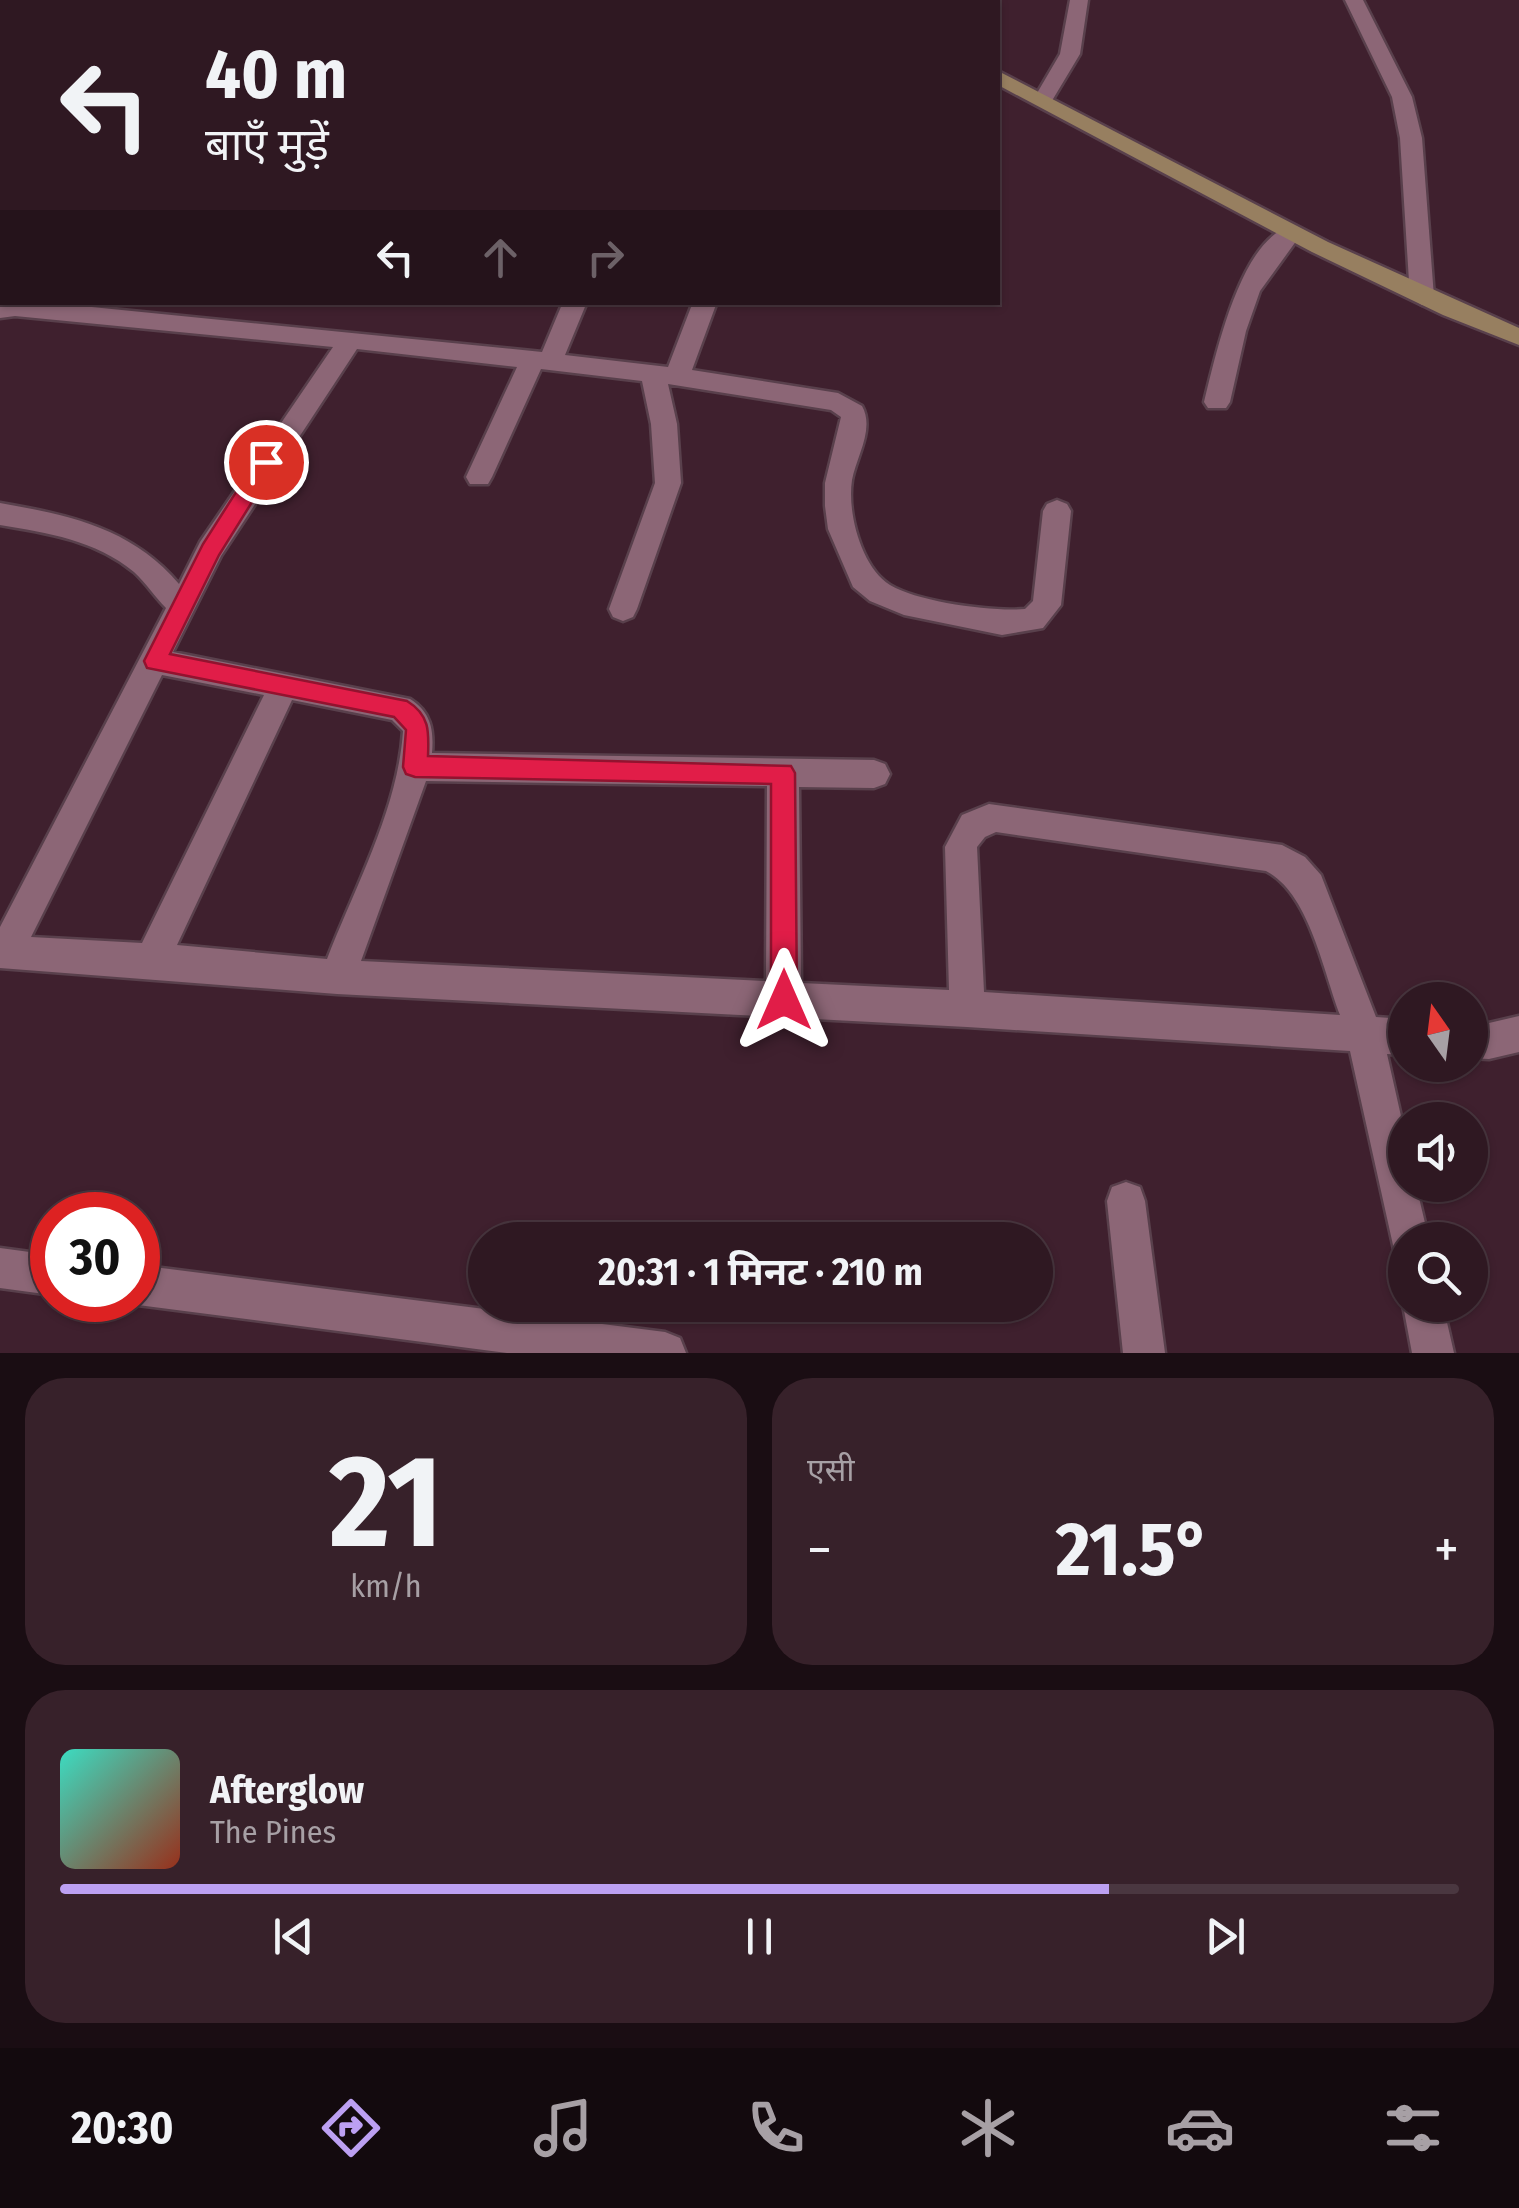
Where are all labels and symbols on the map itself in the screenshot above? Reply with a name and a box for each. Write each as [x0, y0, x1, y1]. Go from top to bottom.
pin [224, 420, 309, 505]
position arrow [732, 948, 836, 1052]
north arrow [1388, 982, 1488, 1082]
speed limit sign: 30 [30, 1192, 160, 1322]

